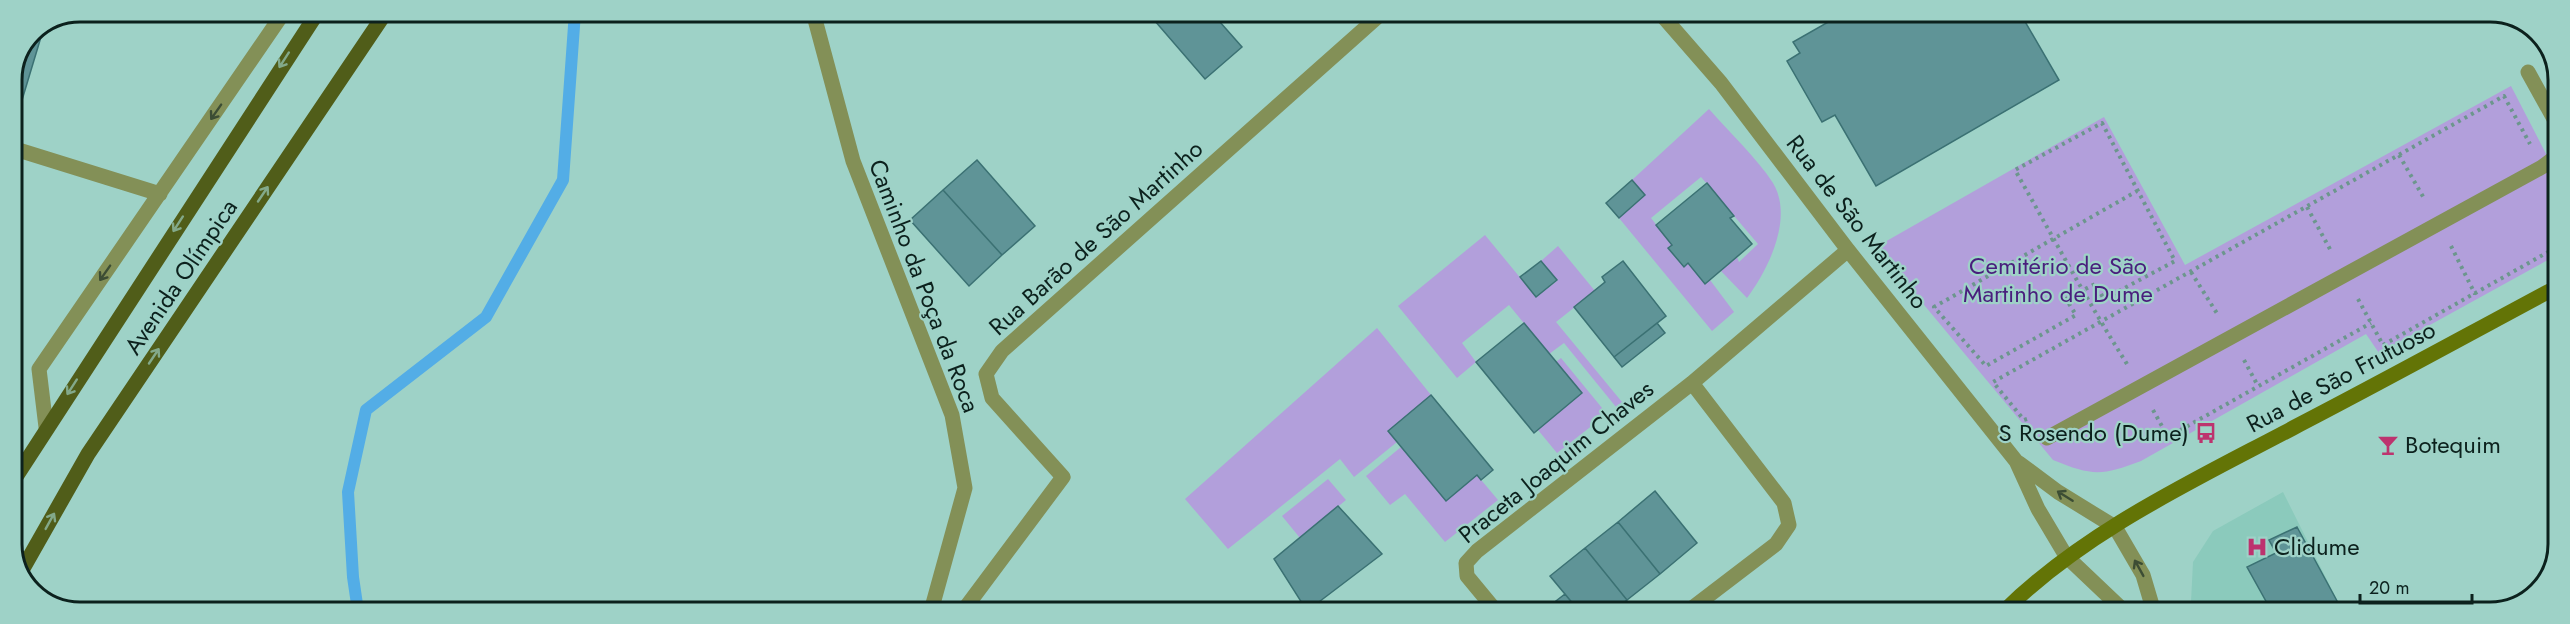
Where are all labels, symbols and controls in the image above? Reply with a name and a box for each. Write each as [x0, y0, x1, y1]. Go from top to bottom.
one-way arrow [278, 51, 290, 68]
one-way arrow [209, 104, 222, 121]
street label: Rua de São Martinho [1778, 127, 1937, 316]
street label: Rua Barão de São Martinho [981, 132, 1211, 344]
street label: Caminho da Poça da Roca [860, 154, 989, 417]
one-way arrow [257, 187, 269, 203]
street label: Avenida Olímpica [116, 192, 246, 361]
one-way arrow [172, 215, 184, 232]
park label: Cemitério de São Martinho de Dume [1963, 248, 2153, 311]
one-way arrow [99, 264, 111, 281]
street label: Rua de São Frutuoso [2240, 312, 2442, 441]
one-way arrow [148, 348, 160, 365]
street label: Praceta Joaquim Chaves [1451, 372, 1661, 551]
one-way arrow [66, 379, 78, 395]
place label: S Rosendo (Dume) [1999, 415, 2189, 450]
bus stop icon: S Rosendo (Dume) [2194, 421, 2218, 445]
place label: Botequim [2405, 427, 2501, 462]
bar icon: Botequim [2376, 433, 2400, 457]
one-way arrow [2057, 490, 2074, 503]
one-way arrow [44, 513, 56, 530]
place label: Clidume [2274, 529, 2360, 564]
hospital icon: Clidume [2245, 535, 2269, 559]
one-way arrow [2133, 559, 2144, 577]
scale bar [2360, 567, 2472, 605]
text: 20 m [2369, 575, 2409, 601]

